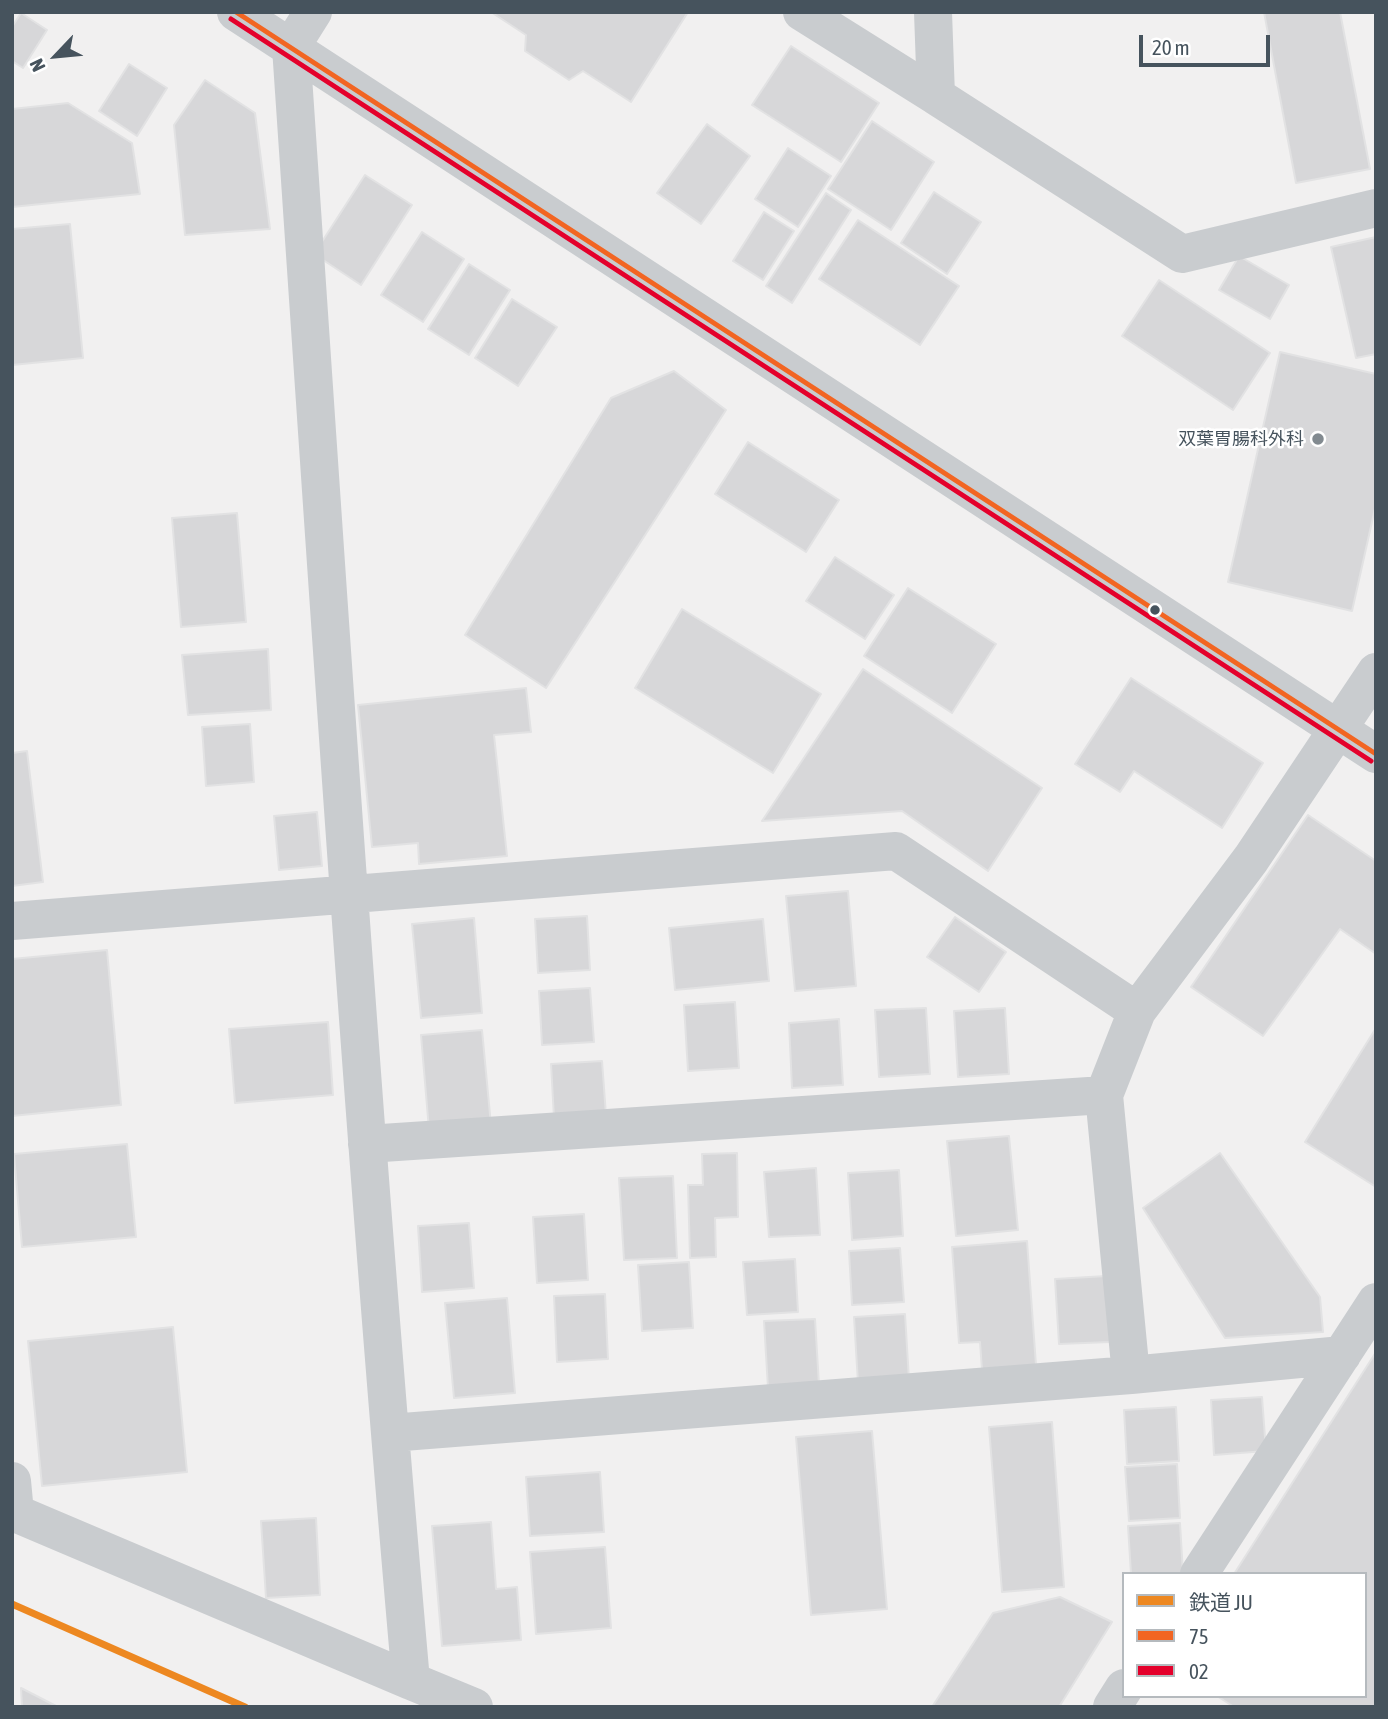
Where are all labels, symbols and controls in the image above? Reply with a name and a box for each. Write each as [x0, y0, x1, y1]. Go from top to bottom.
north arrow [21, 21, 91, 91]
scale bar [1143, 21, 1274, 65]
text: 20 m [1152, 35, 1190, 59]
text: N [25, 55, 49, 75]
place label: 双葉胃腸科外科 [1178, 428, 1304, 450]
marker: 双葉胃腸科外科 [1310, 431, 1326, 447]
unlabelled marker [1148, 603, 1162, 617]
legend [1122, 1572, 1367, 1698]
text: 鉄道 JU [1189, 1590, 1253, 1614]
text: 75 [1189, 1624, 1209, 1648]
text: 02 [1189, 1659, 1209, 1683]

